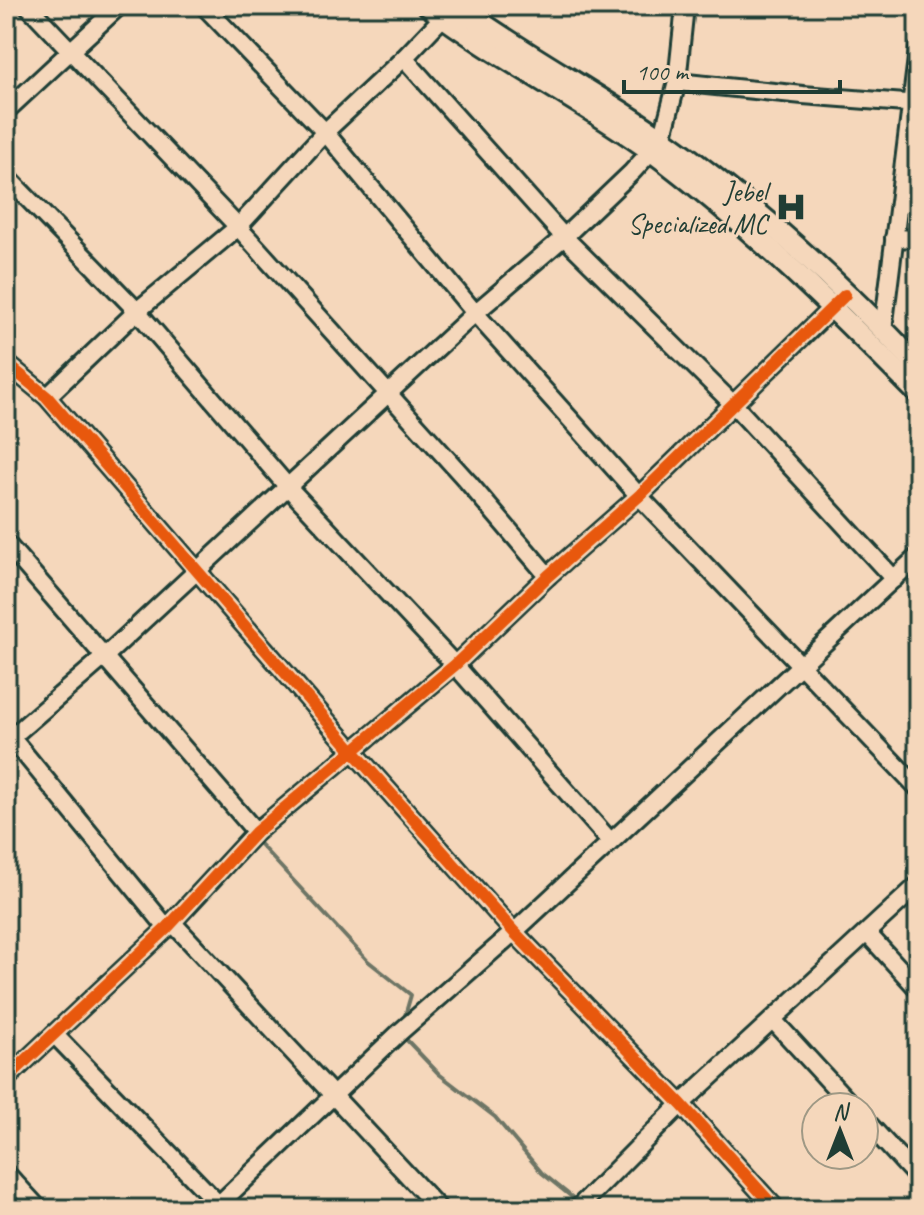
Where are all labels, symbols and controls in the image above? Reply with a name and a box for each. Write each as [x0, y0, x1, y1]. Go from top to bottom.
scale bar [624, 44, 840, 94]
text: 100 m [636, 57, 690, 87]
place label: Jebel Specialized MC [628, 174, 772, 241]
hospital icon: Jebel Specialized MC [774, 190, 808, 224]
north arrow [800, 1091, 880, 1171]
text: N [833, 1098, 850, 1126]

